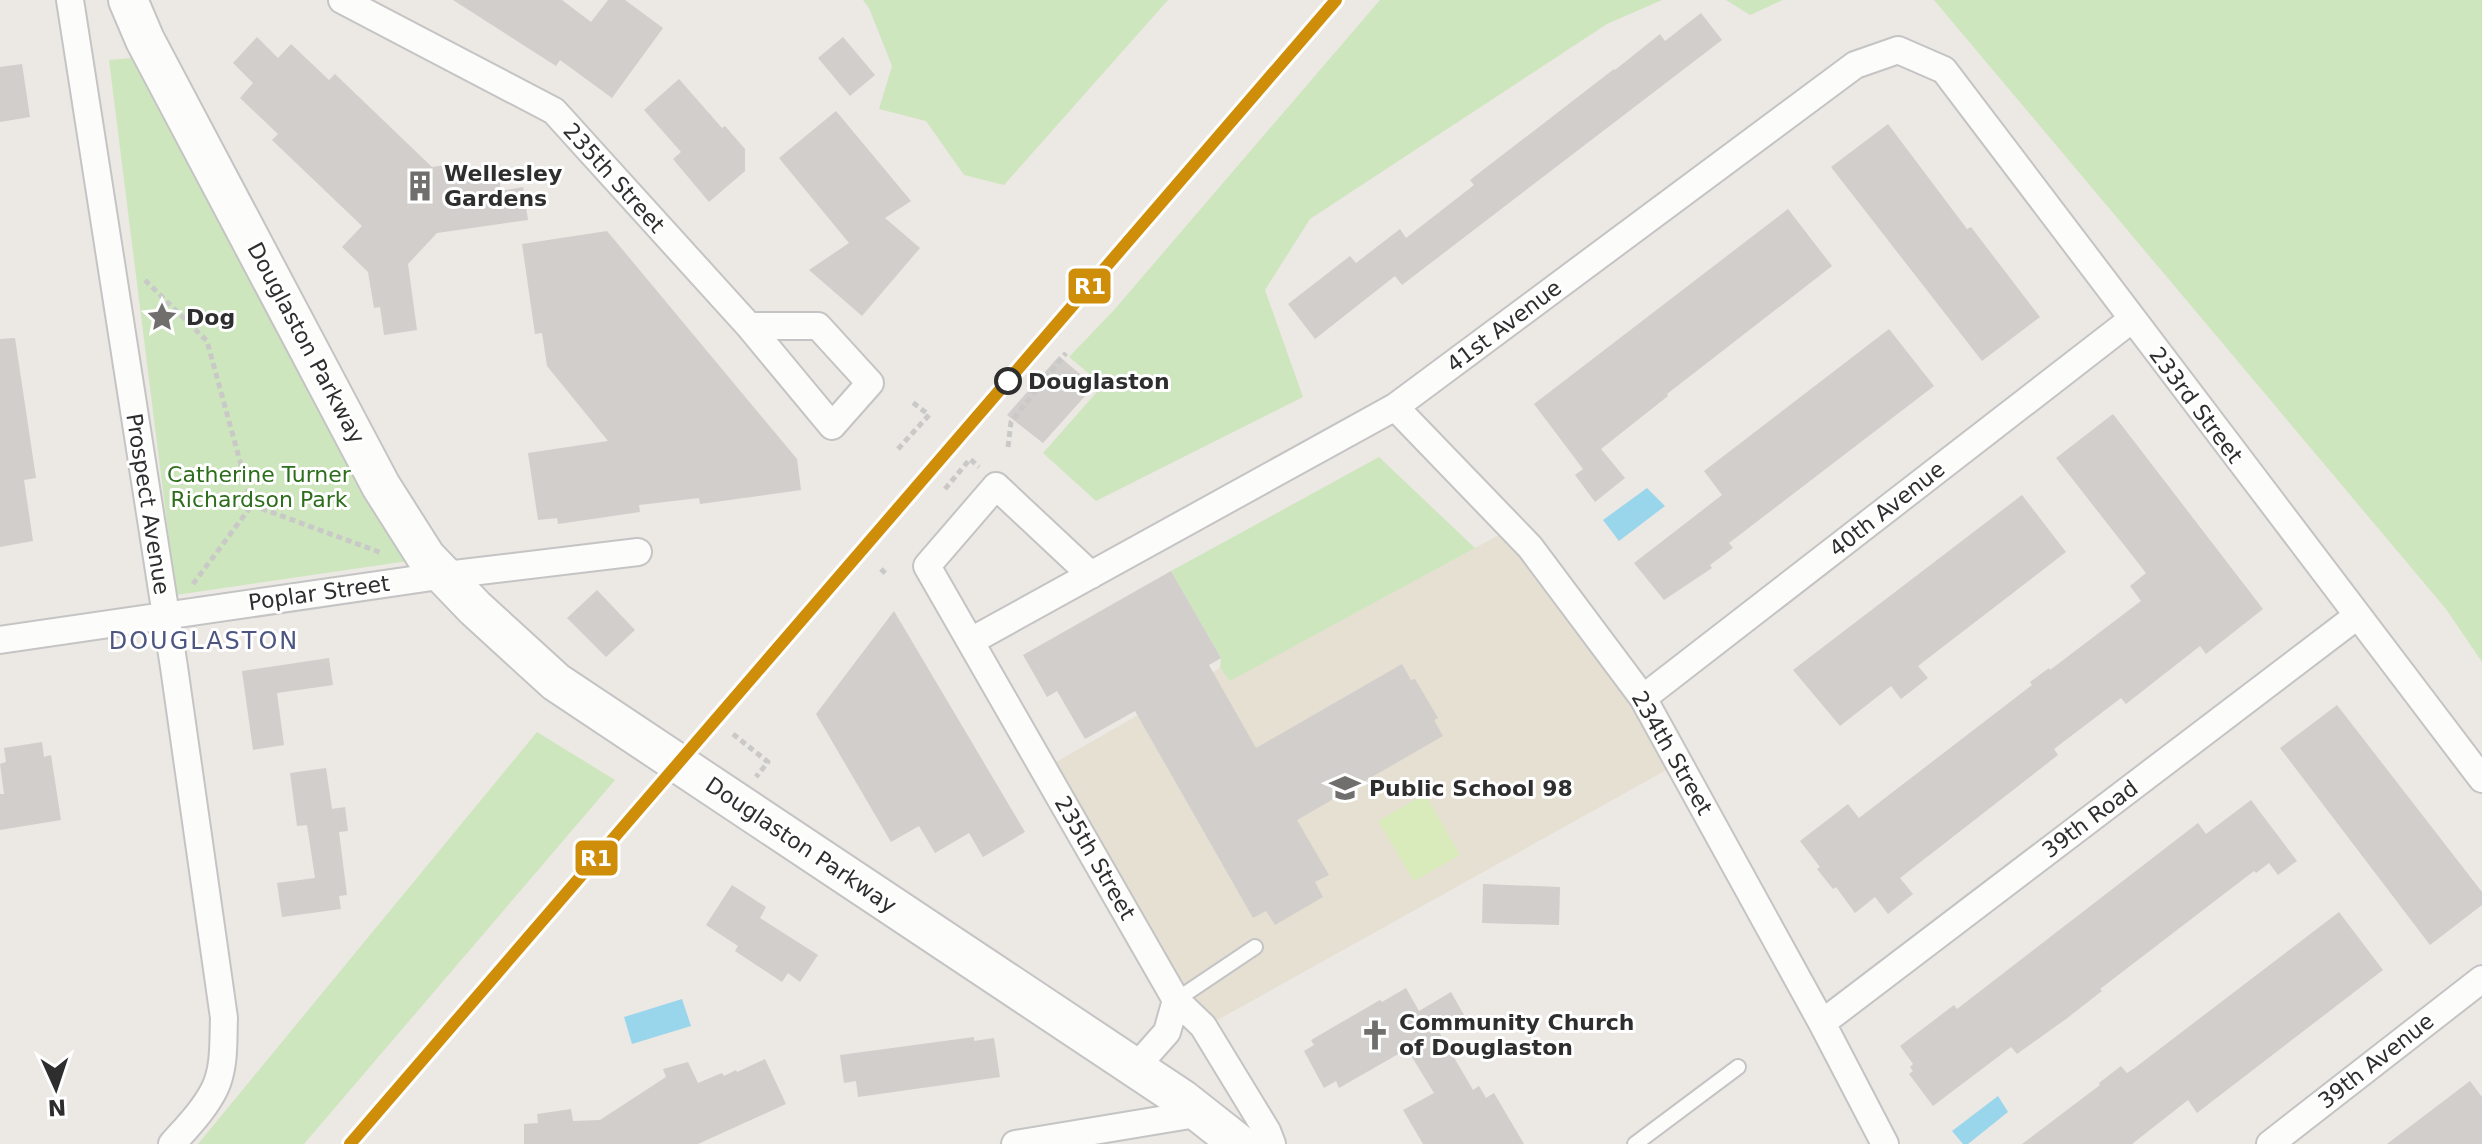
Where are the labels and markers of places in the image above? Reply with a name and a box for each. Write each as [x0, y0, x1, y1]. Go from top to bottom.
place label: Wellesley Gardens [444, 161, 562, 211]
building icon: Wellesley Gardens [403, 169, 437, 203]
place icon: Dog [145, 300, 179, 334]
place label: Dog [186, 305, 235, 330]
marker: Douglaston [995, 368, 1021, 394]
place label: Douglaston [1028, 369, 1170, 394]
school or university icon: Public School 98 [1328, 771, 1362, 805]
place label: Public School 98 [1369, 776, 1573, 801]
place label: Community Church of Douglaston [1399, 1010, 1635, 1060]
church icon: Community Church of Douglaston [1358, 1018, 1392, 1052]

